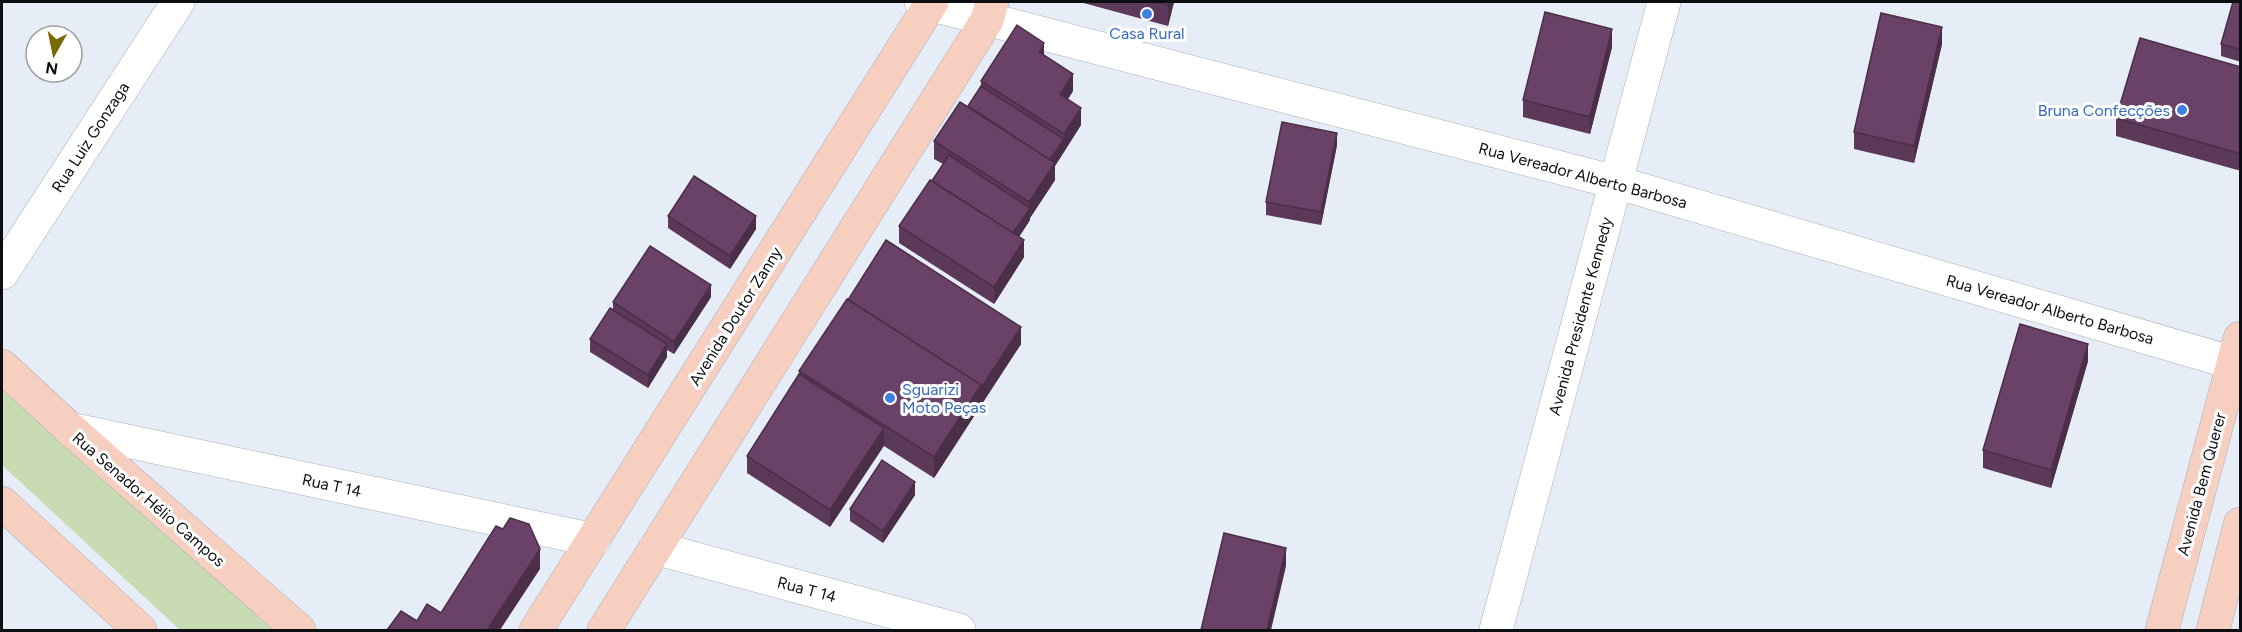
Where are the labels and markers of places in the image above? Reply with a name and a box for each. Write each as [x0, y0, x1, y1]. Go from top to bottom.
marker: Casa Rural [1140, 7, 1154, 21]
place label: Casa Rural [1109, 24, 1185, 43]
place label: Bruna Confecções [2038, 101, 2170, 120]
marker: Bruna Confecções [2175, 103, 2189, 117]
place label: Sguarizi Moto Peças [902, 380, 986, 417]
marker: Sguarizi Moto Peças [883, 391, 897, 405]

